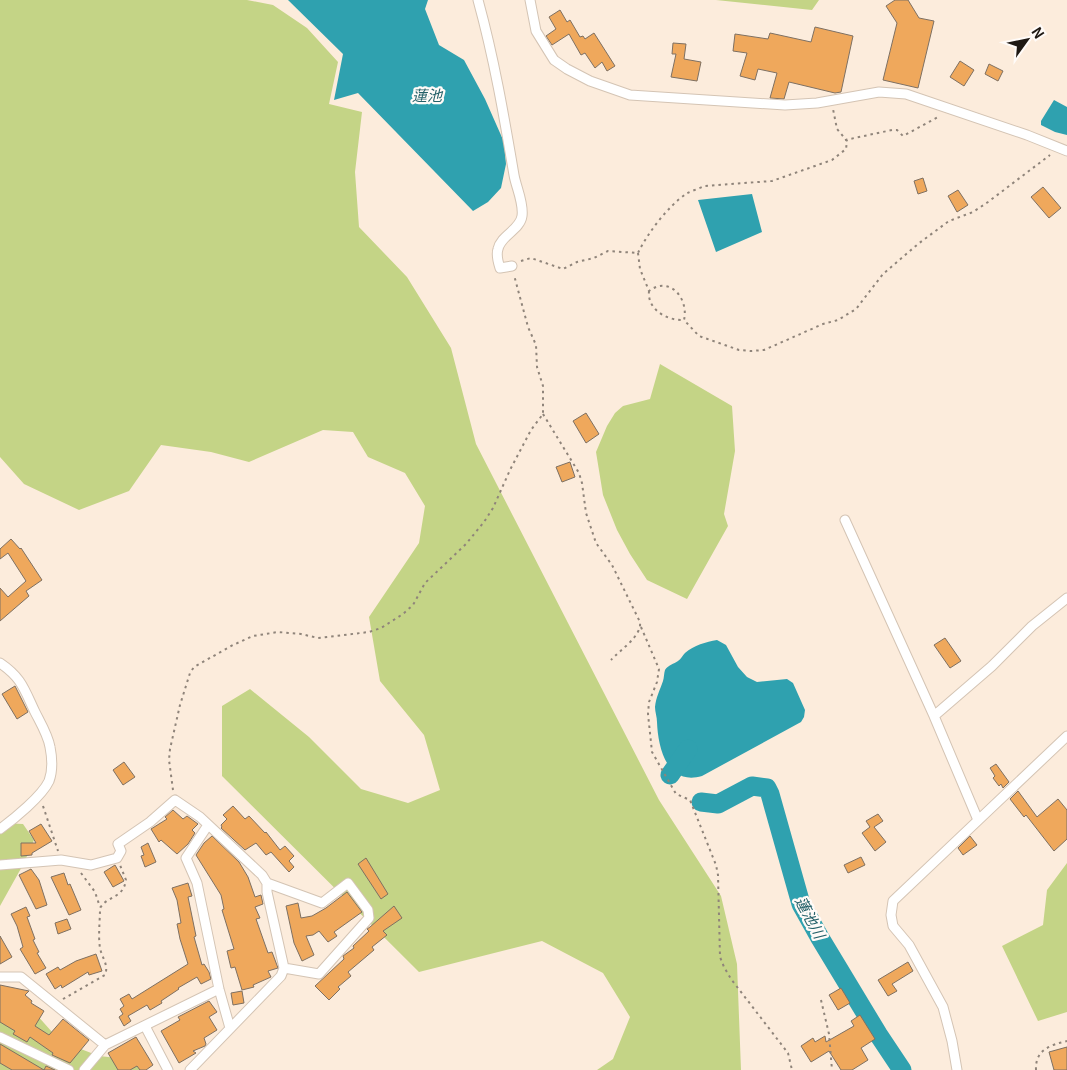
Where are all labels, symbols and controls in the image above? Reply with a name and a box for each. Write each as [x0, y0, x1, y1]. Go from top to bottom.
north arrow [1002, 15, 1052, 65]
text: N [1027, 23, 1050, 42]
water label: 蓮池 [412, 84, 444, 105]
water label: 蓮池川 [791, 892, 832, 944]

